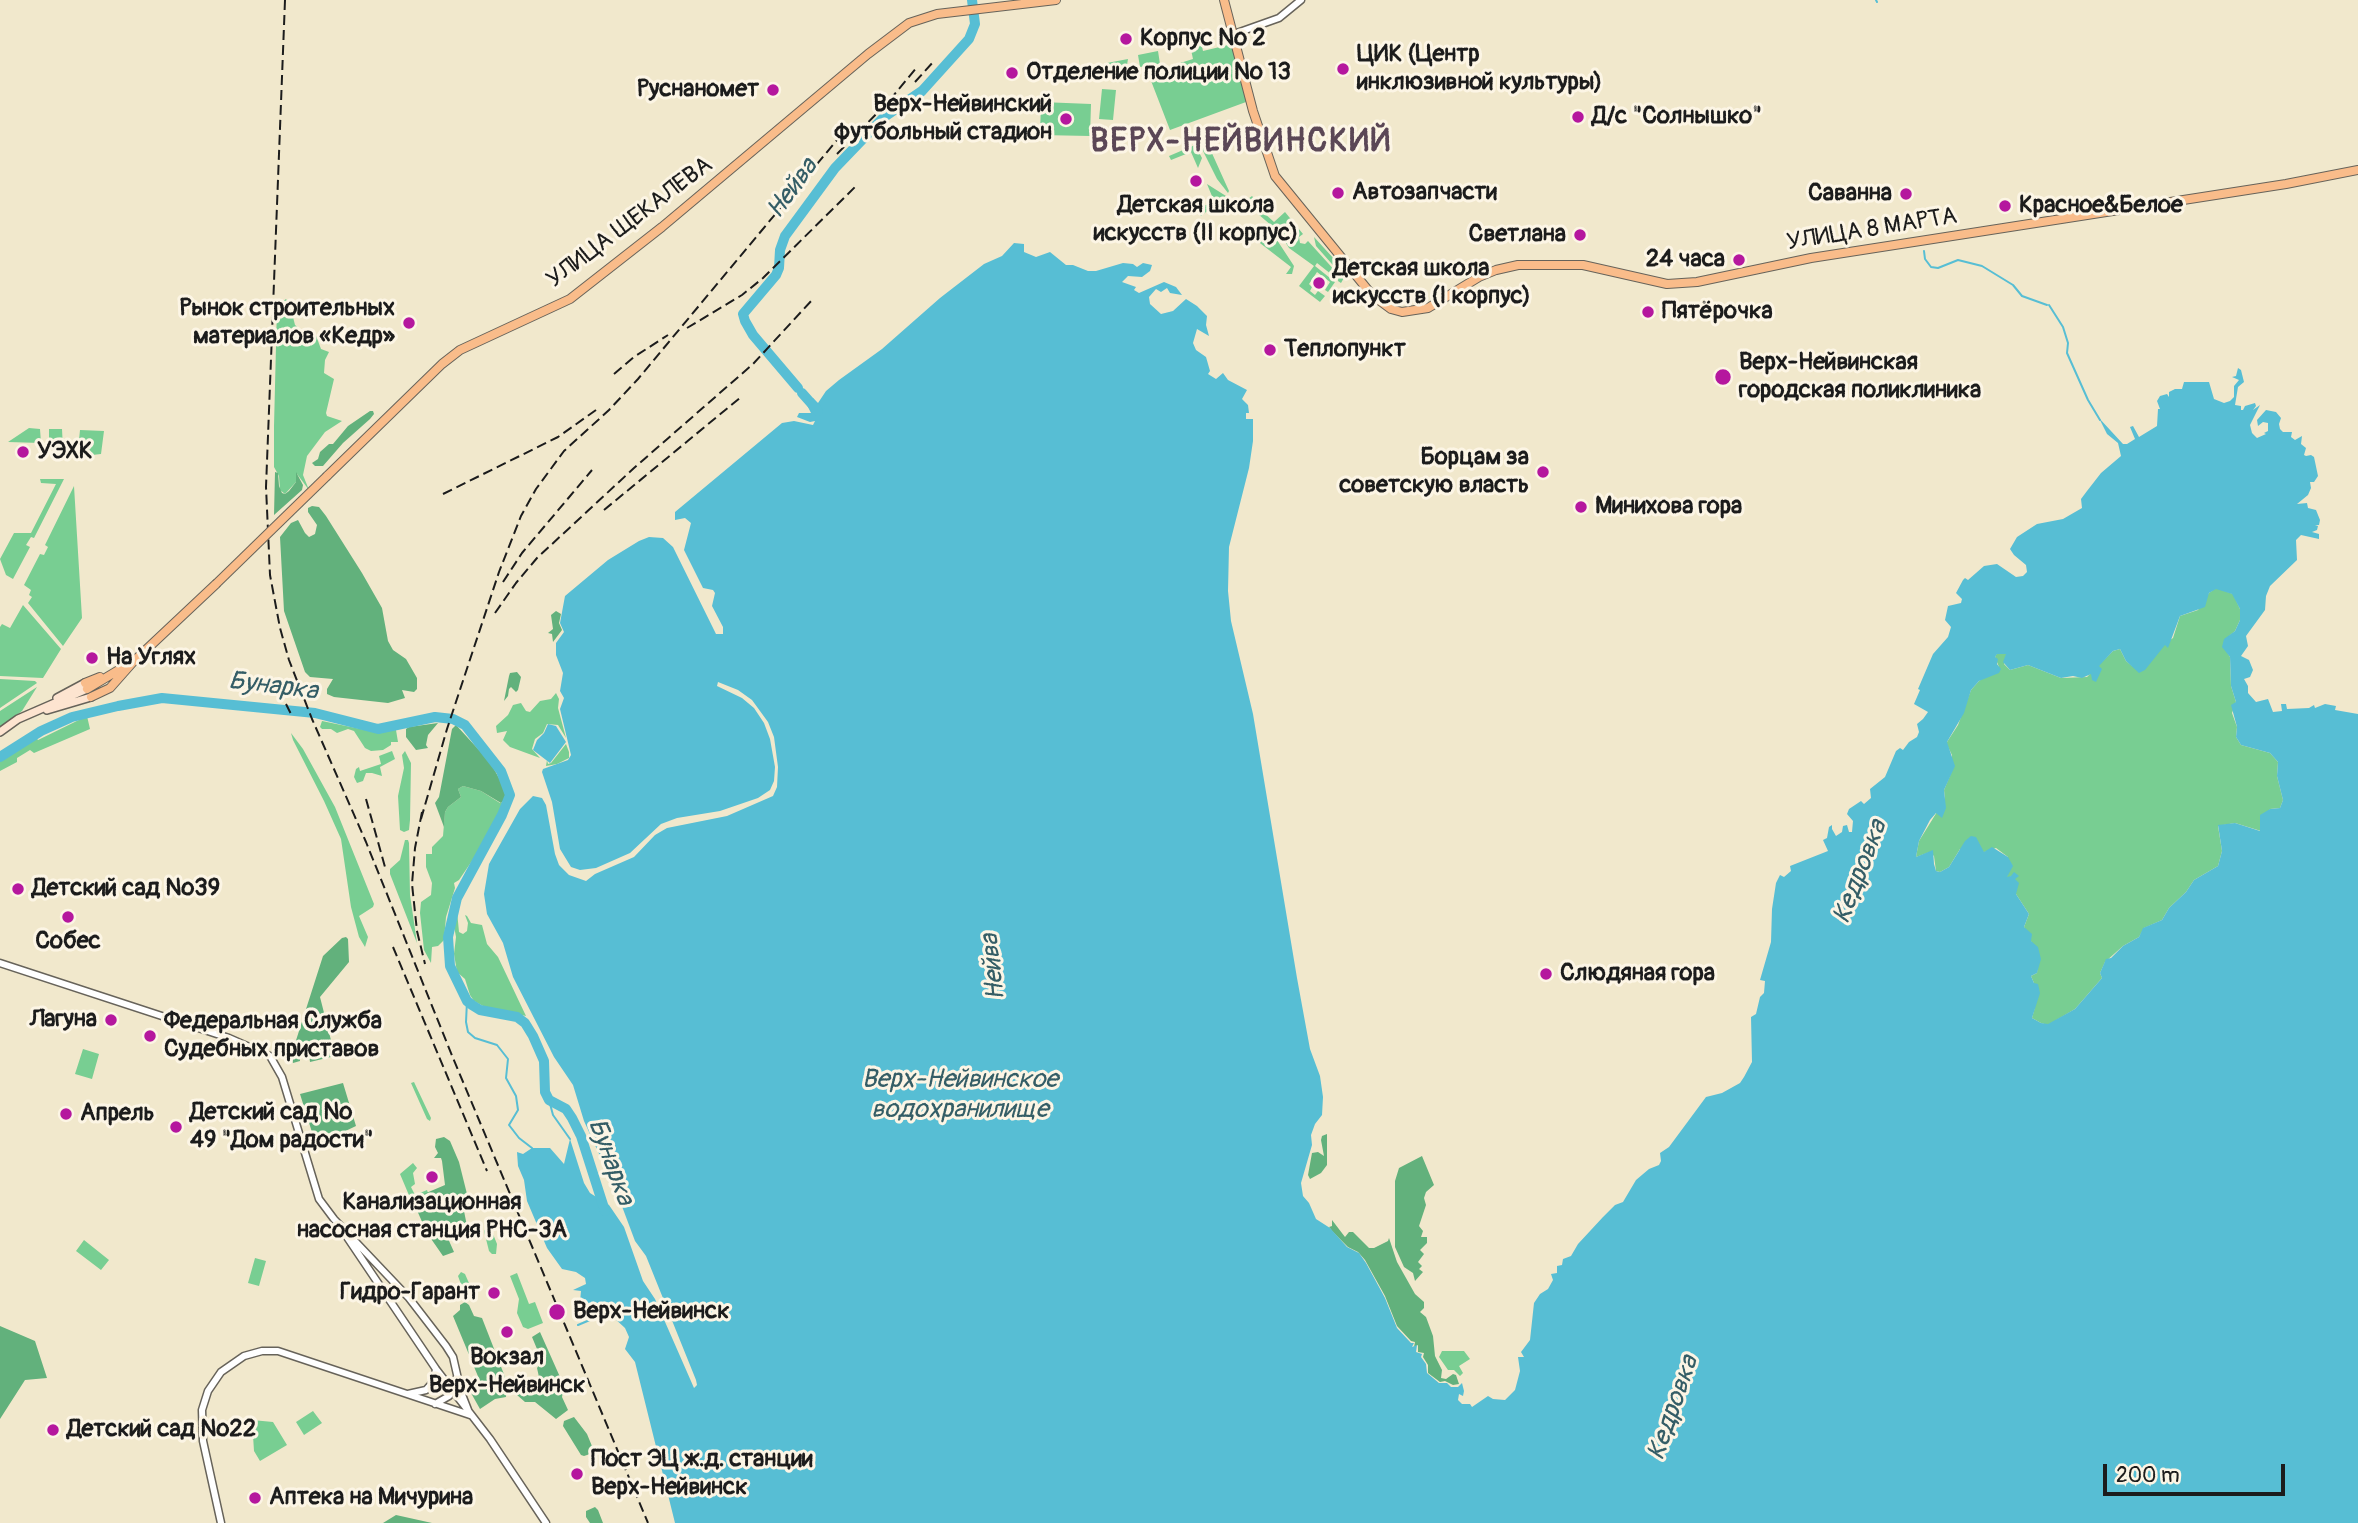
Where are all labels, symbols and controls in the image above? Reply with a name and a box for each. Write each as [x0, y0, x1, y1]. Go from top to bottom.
place label: Корпус № 2 [1140, 25, 1266, 53]
marker: Корпус № 2 [1118, 31, 1134, 47]
place label: ЦИК (Центр инклюзивной культуры) [1357, 41, 1602, 97]
place label: Отделение полиции № 13 [1026, 59, 1291, 87]
marker: ЦИК (Центр инклюзивной культуры) [1335, 61, 1351, 77]
marker: Отделение полиции № 13 [1004, 65, 1020, 81]
place label: Руснаномет [637, 76, 759, 104]
marker: Руснаномет [765, 82, 781, 98]
place label: Верх-Нейвинский футбольный стадион [833, 91, 1052, 147]
place label: Д/с "Солнышко" [1592, 103, 1762, 131]
marker: Д/с "Солнышко" [1570, 109, 1586, 125]
marker: Верх-Нейвинский футбольный стадион [1058, 111, 1074, 127]
district label: ВЕРХ-НЕЙВИНСКИЙ [1092, 124, 1390, 162]
street label: УЛИЦА ЩЕКАЛЕВА [541, 151, 719, 295]
water label: Нейва [761, 153, 825, 225]
marker: Детская школа искусств (II корпус) [1188, 173, 1204, 189]
place label: Автозапчасти [1352, 179, 1497, 207]
place label: Саванна [1808, 180, 1892, 208]
marker: Автозапчасти [1330, 185, 1346, 201]
marker: Саванна [1898, 186, 1914, 202]
place label: Детская школа искусств (II корпус) [1094, 192, 1298, 248]
place label: Красное&Белое [2019, 192, 2183, 220]
marker: Красное&Белое [1997, 198, 2013, 214]
street label: УЛИЦА 8 МАРТА [1785, 202, 1959, 258]
place label: Светлана [1469, 221, 1566, 249]
marker: Светлана [1572, 227, 1588, 243]
place label: 24 часа [1646, 246, 1725, 274]
marker: 24 часа [1731, 252, 1747, 268]
place label: Детская школа искусств (I корпус) [1333, 255, 1531, 311]
marker: Детская школа искусств (I корпус) [1311, 275, 1327, 291]
place label: Рынок строительных материалов «Кедр» [180, 295, 395, 351]
place label: Пятёрочка [1662, 298, 1773, 326]
marker: Пятёрочка [1640, 304, 1656, 320]
marker: Рынок строительных материалов «Кедр» [401, 315, 417, 331]
place label: Теплопункт [1284, 336, 1406, 364]
marker: Теплопункт [1262, 342, 1278, 358]
place label: Верх-Нейвинская городская поликлиника [1739, 349, 1981, 405]
marker: Верх-Нейвинская городская поликлиника [1713, 367, 1733, 387]
place label: УЭХК [37, 438, 92, 466]
marker: УЭХК [15, 444, 31, 460]
place label: Борцам за советскую власть [1339, 444, 1529, 500]
marker: Борцам за советскую власть [1535, 464, 1551, 480]
place label: Минихова гора [1595, 493, 1742, 521]
marker: Минихова гора [1573, 499, 1589, 515]
place label: На Углях [106, 644, 196, 672]
marker: На Углях [84, 650, 100, 666]
water label: Бунарка [227, 666, 319, 708]
water label: Кедровка [1827, 816, 1895, 928]
place label: Детский сад №39 [32, 875, 220, 903]
marker: Детский сад №39 [10, 881, 26, 897]
marker: Собес [60, 909, 76, 925]
place label: Собес [35, 928, 101, 956]
water label: Нейва [975, 932, 1013, 1002]
place label: Слюдяная гора [1560, 960, 1715, 988]
marker: Слюдяная гора [1538, 966, 1554, 982]
place label: Лагуна [30, 1006, 97, 1034]
place label: Федеральная Служба Судебных приставов [164, 1008, 382, 1064]
marker: Лагуна [103, 1012, 119, 1028]
marker: Федеральная Служба Судебных приставов [142, 1028, 158, 1044]
water label: Верх-Нейвинское водохранилище [862, 1064, 1058, 1126]
place label: Детский сад № 49 "Дом радости" [190, 1099, 373, 1155]
place label: Апрель [80, 1100, 155, 1128]
marker: Апрель [58, 1106, 74, 1122]
water label: Бунарка [580, 1115, 640, 1209]
marker: Детский сад № 49 "Дом радости" [168, 1119, 184, 1135]
marker: Канализационная насосная станция РНС-3А [424, 1169, 440, 1185]
place label: Канализационная насосная станция РНС-3А [297, 1189, 567, 1245]
place label: Гидро-Гарант [340, 1279, 480, 1307]
marker: Гидро-Гарант [486, 1285, 502, 1301]
place label: Верх-Нейвинск [573, 1298, 730, 1326]
marker: Верх-Нейвинск [547, 1302, 567, 1322]
marker: Вокзал Верх-Нейвинск [499, 1324, 515, 1340]
place label: Вокзал Верх-Нейвинск [429, 1344, 585, 1400]
water label: Кедровка [1642, 1352, 1706, 1464]
place label: Детский сад №22 [67, 1416, 256, 1444]
marker: Детский сад №22 [45, 1422, 61, 1438]
place label: Пост ЭЦ ж.д. станции Верх-Нейвинск [591, 1446, 813, 1502]
scale bar [2106, 1450, 2288, 1494]
text: 200 m [2116, 1462, 2180, 1489]
marker: Пост ЭЦ ж.д. станции Верх-Нейвинск [569, 1466, 585, 1482]
place label: Аптека на Мичурина [269, 1484, 473, 1512]
marker: Аптека на Мичурина [247, 1490, 263, 1506]

